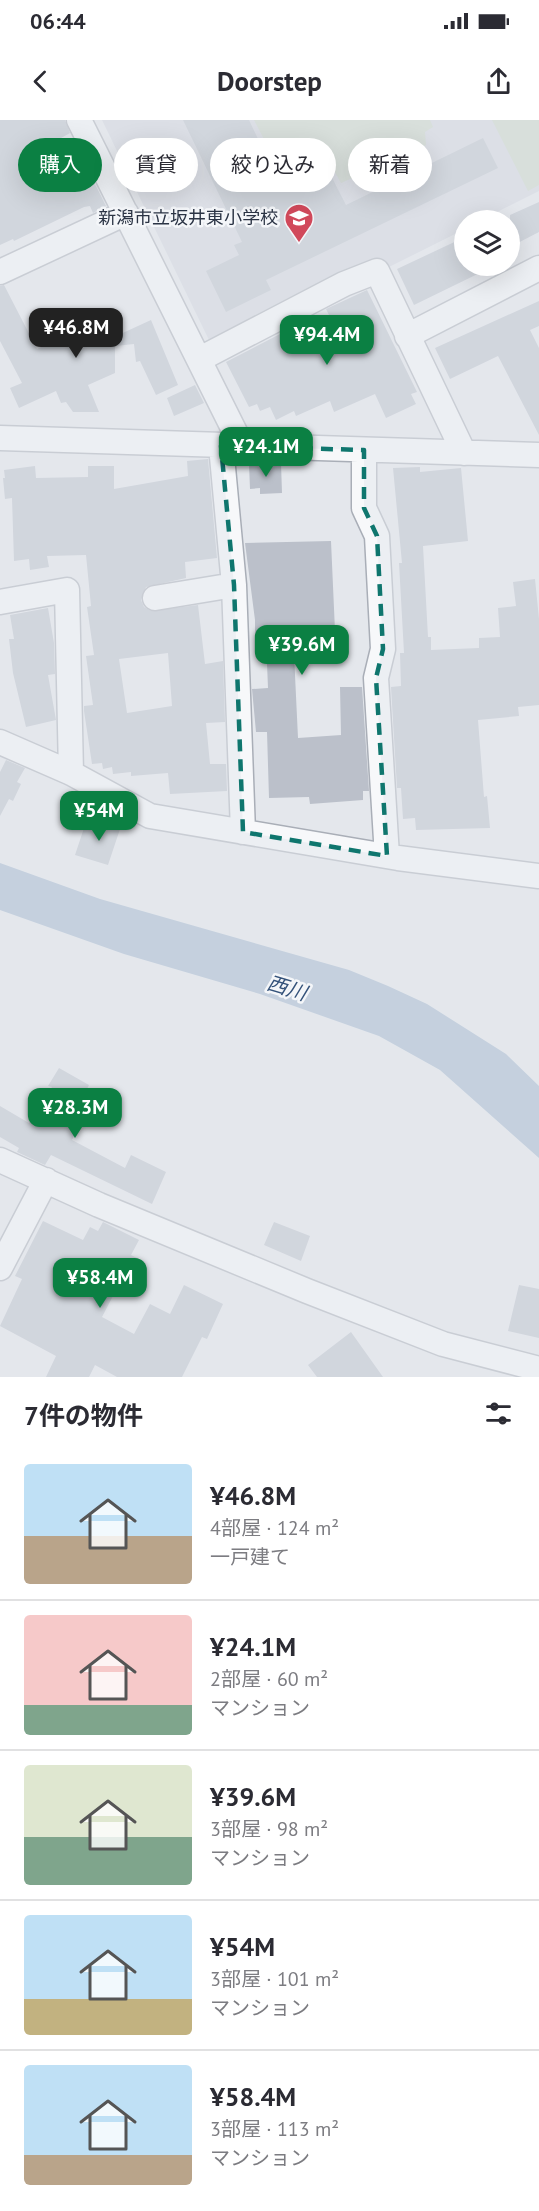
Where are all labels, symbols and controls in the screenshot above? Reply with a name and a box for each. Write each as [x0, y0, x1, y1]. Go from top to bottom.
text: 06:44 [30, 7, 86, 35]
text: Doorstep [217, 64, 322, 98]
icon: back [24, 65, 57, 98]
icon: share [482, 65, 515, 98]
chip: 購入 [18, 138, 102, 192]
chip: 賃貸 [114, 138, 198, 192]
chip: 絞り込み [210, 138, 336, 192]
chip: 新着 [348, 138, 432, 192]
school or university icon: 新潟市立坂井東小学校 [283, 202, 315, 244]
place label: 新潟市立坂井東小学校 [98, 206, 278, 229]
map controls [454, 210, 520, 276]
button: layers [454, 210, 520, 276]
pin: ¥46.8M [27, 308, 125, 359]
text: ¥46.8M [43, 314, 109, 340]
pin: ¥94.4M [278, 315, 376, 366]
text: ¥94.4M [294, 321, 360, 347]
pin: ¥24.1M [217, 427, 315, 478]
text: ¥24.1M [233, 433, 299, 459]
pin: ¥39.6M [253, 625, 351, 676]
text: ¥39.6M [269, 631, 335, 657]
pin: ¥54M [63, 791, 135, 842]
text: ¥54M [74, 797, 124, 823]
water label: 西川 [264, 970, 312, 1007]
pin: ¥28.3M [26, 1088, 124, 1139]
text: ¥28.3M [42, 1094, 108, 1120]
pin: ¥58.4M [51, 1258, 149, 1309]
text: ¥58.4M [67, 1264, 133, 1290]
icon: filters [482, 1397, 515, 1430]
text: 7件の物件 [24, 1399, 143, 1432]
text: ¥46.8M [210, 1479, 296, 1512]
icon: home [72, 1488, 144, 1560]
text: 4部屋 · 124 m² [210, 1515, 339, 1541]
text: 一戸建て [210, 1544, 290, 1570]
text: ¥24.1M [210, 1630, 296, 1663]
icon: home [72, 1639, 144, 1711]
text: 2部屋 · 60 m² [210, 1666, 328, 1692]
text: マンション [210, 1695, 310, 1721]
text: ¥39.6M [210, 1780, 296, 1813]
icon: home [72, 1789, 144, 1861]
text: 3部屋 · 98 m² [210, 1816, 328, 1842]
text: マンション [210, 1845, 310, 1871]
text: ¥54M [210, 1930, 275, 1963]
icon: home [72, 1939, 144, 2011]
text: 3部屋 · 101 m² [210, 1966, 339, 1992]
text: マンション [210, 1995, 310, 2021]
text: ¥58.4M [210, 2080, 296, 2113]
icon: home [72, 2089, 144, 2161]
text: 3部屋 · 113 m² [210, 2116, 339, 2142]
text: マンション [210, 2145, 310, 2171]

